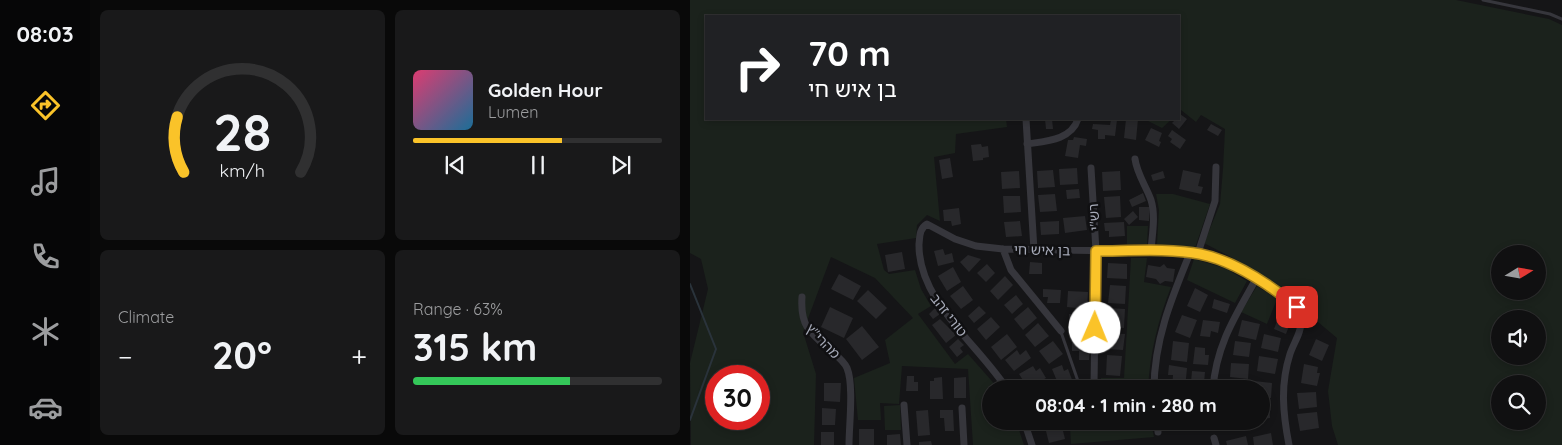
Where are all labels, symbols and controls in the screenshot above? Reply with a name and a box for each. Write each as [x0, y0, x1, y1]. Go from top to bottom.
text: 08:03 [17, 20, 73, 48]
text: 70 m [808, 31, 891, 75]
icon: right [725, 35, 790, 100]
text: בן איש חי [808, 75, 897, 103]
text: Golden Hour [488, 78, 603, 102]
icon: directions [28, 88, 63, 123]
text: 28 [213, 99, 272, 164]
text: Lumen [488, 102, 539, 122]
icon: previous [441, 151, 469, 179]
icon: pause [524, 151, 552, 179]
icon: next [607, 151, 635, 179]
text: km/h [220, 159, 265, 181]
icon: music [28, 164, 63, 199]
street label: רש"י [1084, 203, 1104, 231]
icon: phone [28, 239, 63, 274]
street label: בן איש חי [1014, 241, 1070, 259]
north arrow [1491, 245, 1546, 300]
map controls [1491, 245, 1546, 430]
pin [1276, 286, 1318, 328]
street label: טורי זהב [927, 290, 971, 340]
icon: arrive [1283, 293, 1311, 321]
text: Range · 63% [413, 299, 503, 319]
position arrow [1068, 301, 1120, 353]
text: Climate [118, 307, 174, 327]
button: sound [1491, 310, 1546, 365]
icon: climate [28, 314, 63, 349]
street label: מהרי"ץ [802, 320, 844, 362]
text: 315 km [413, 323, 537, 371]
text: 20° [212, 331, 272, 379]
text: − [118, 339, 133, 374]
text: + [351, 339, 367, 374]
speed limit sign: 30 [705, 365, 770, 430]
button: search [1491, 375, 1546, 430]
icon: car [28, 390, 63, 425]
text: 08:04 · 1 min · 280 m [1035, 393, 1217, 417]

